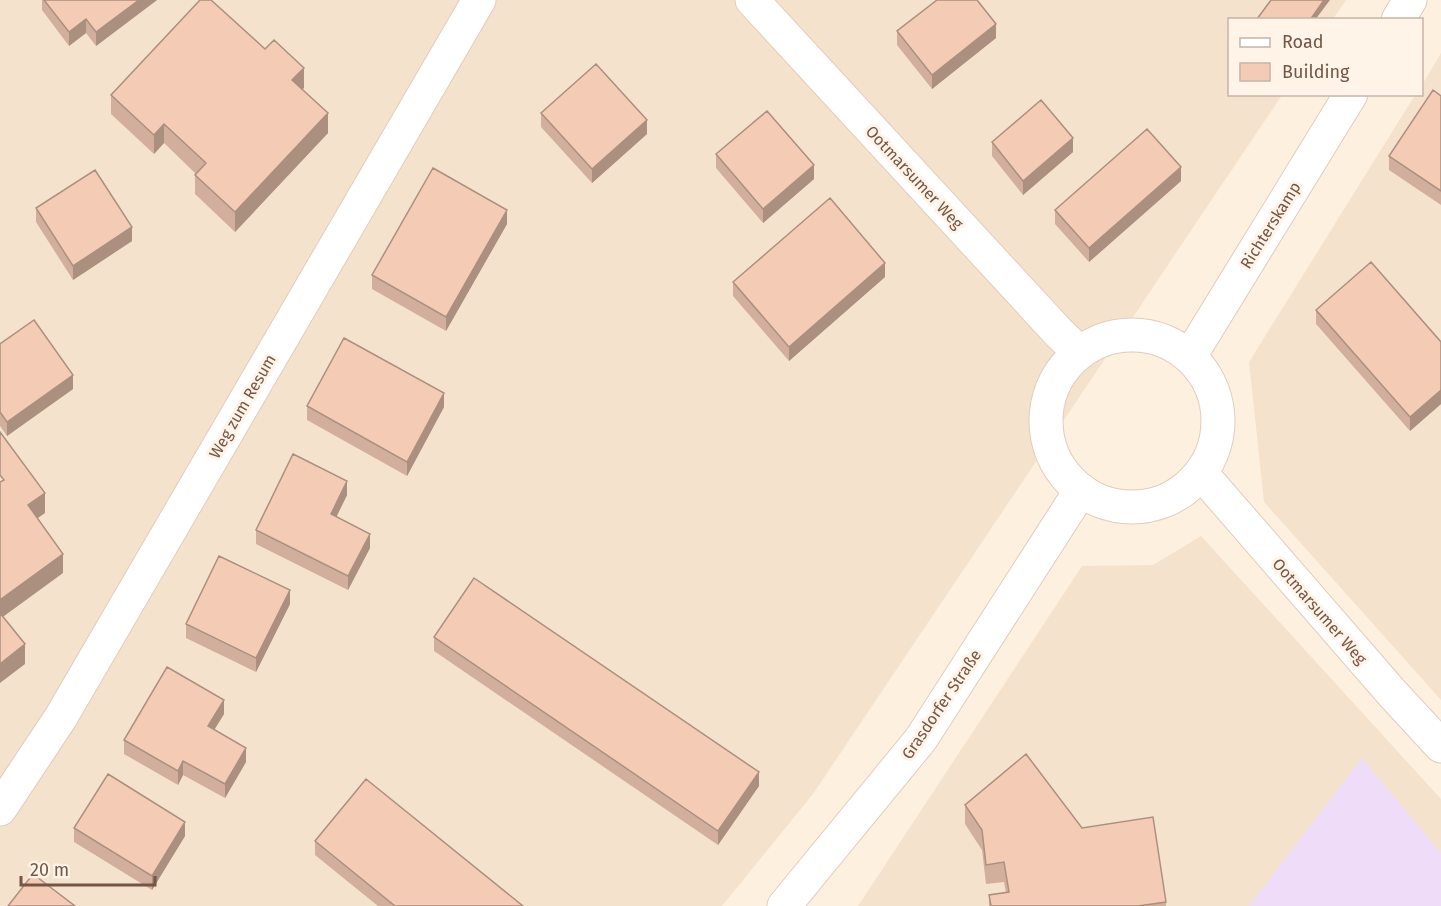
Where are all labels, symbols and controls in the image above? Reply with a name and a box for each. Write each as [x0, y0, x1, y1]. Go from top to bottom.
legend [1228, 18, 1423, 96]
text: Road [1282, 31, 1324, 53]
text: Building [1282, 61, 1350, 83]
street label: Ootmarsumer Weg [862, 122, 968, 233]
street label: Richterskamp [1236, 178, 1305, 272]
street label: Weg zum Resum [205, 351, 280, 462]
street label: Ootmarsumer Weg [1268, 554, 1371, 669]
street label: Grasdorfer Straße [898, 646, 985, 763]
scale bar [21, 849, 154, 887]
text: 20 m [30, 859, 69, 881]

